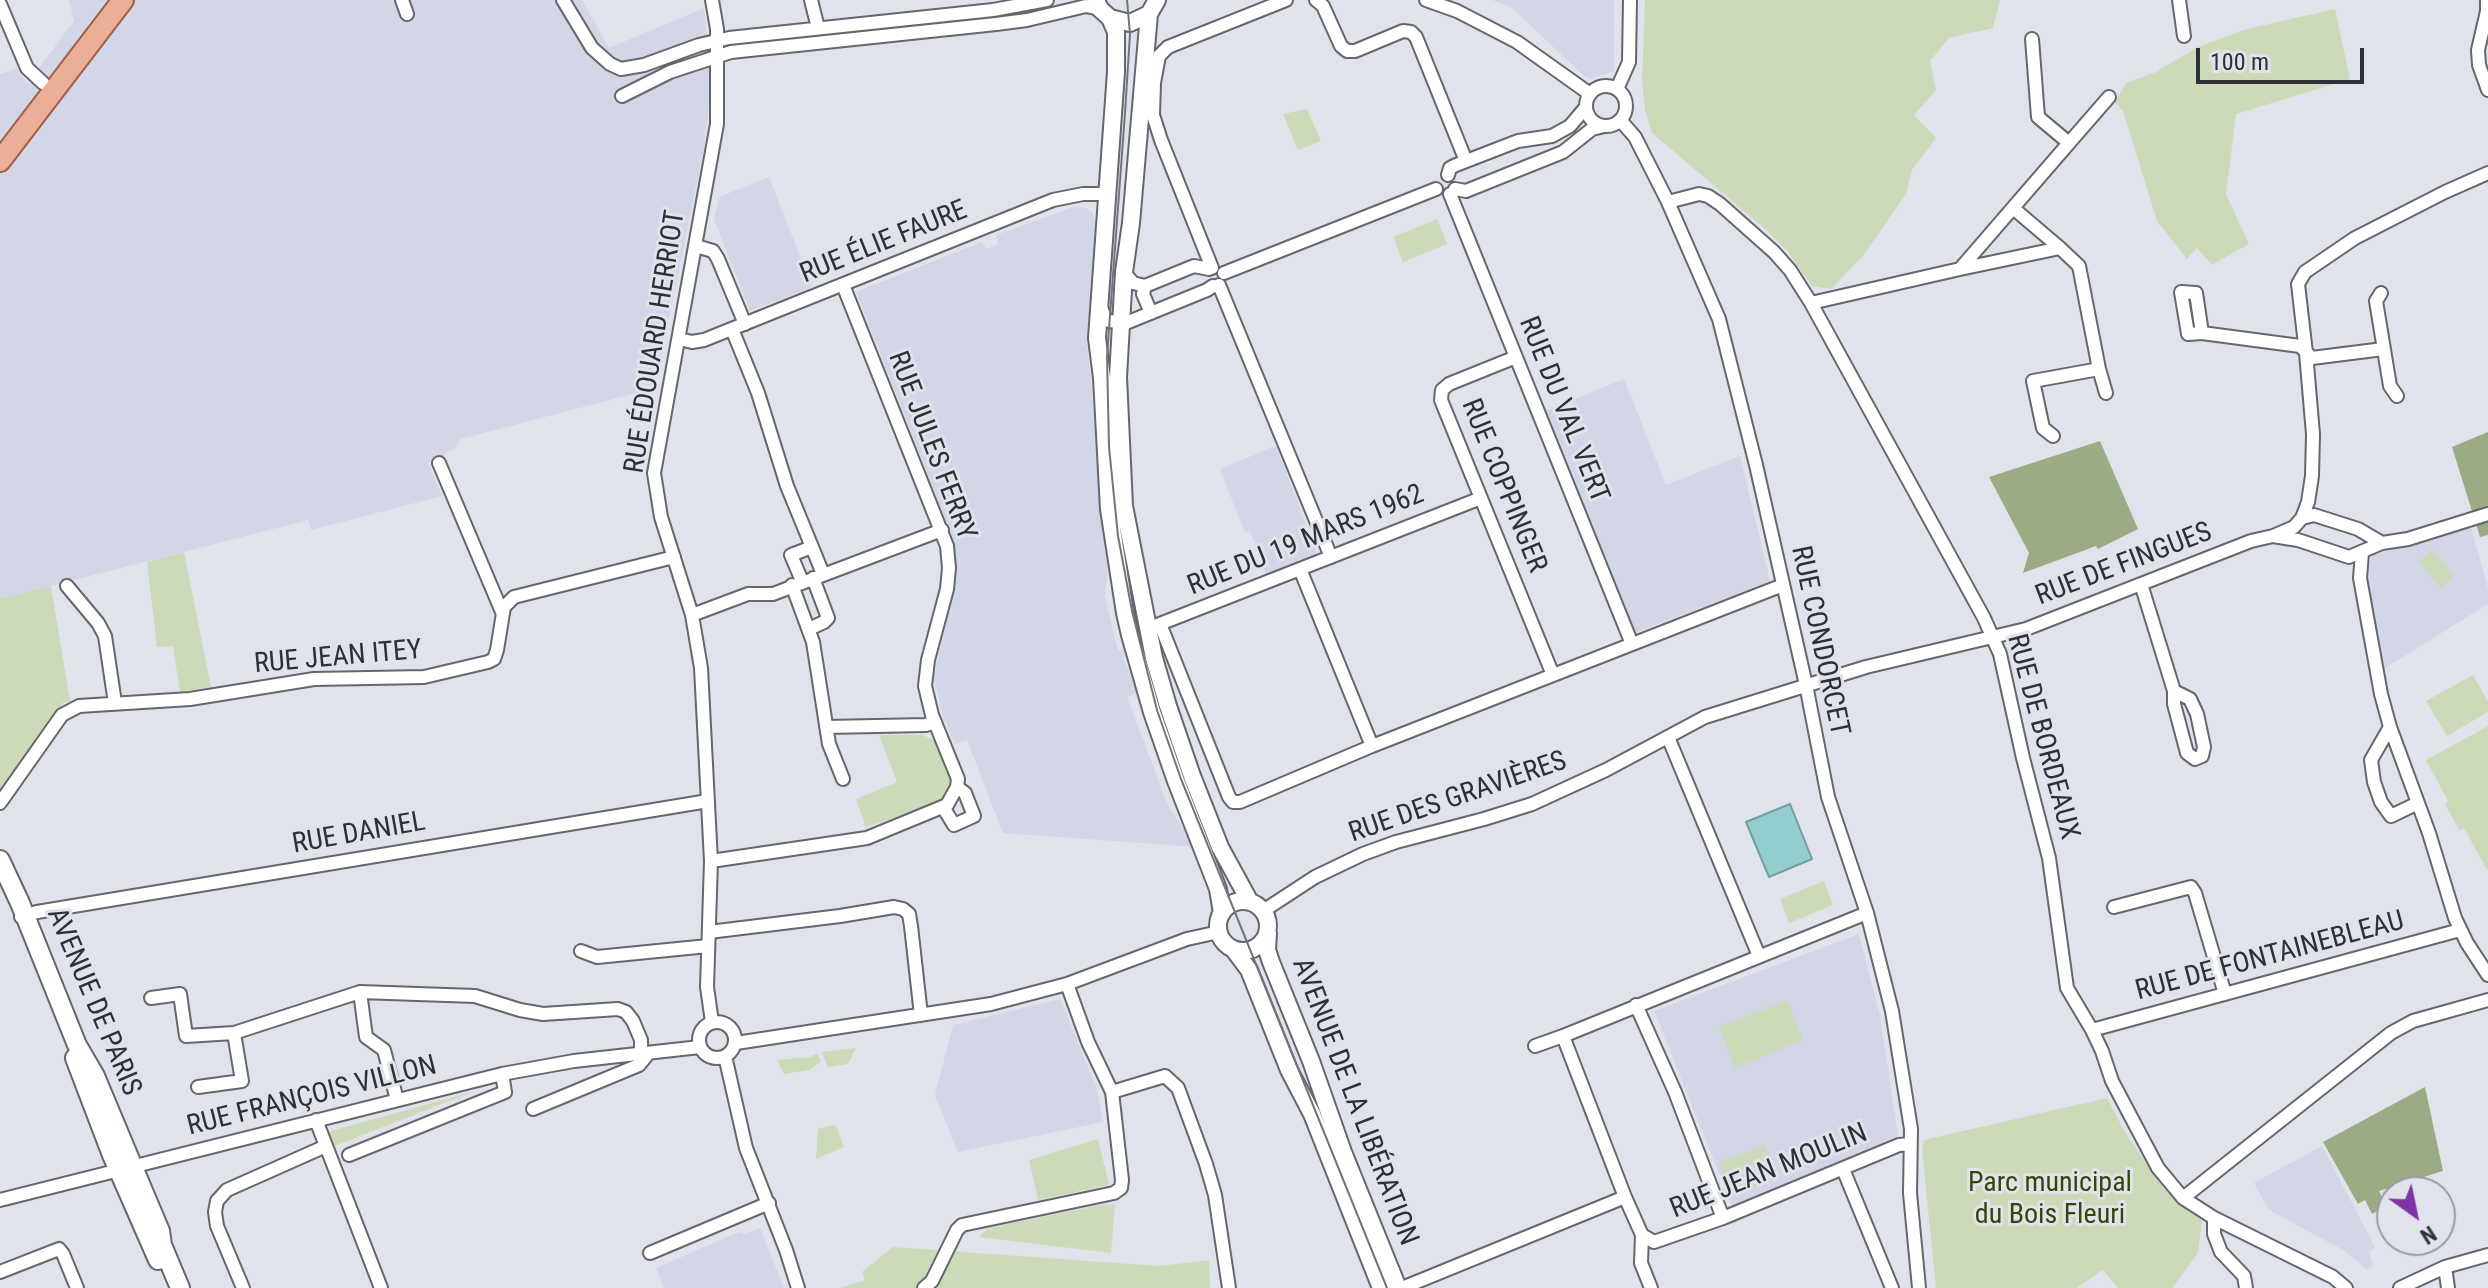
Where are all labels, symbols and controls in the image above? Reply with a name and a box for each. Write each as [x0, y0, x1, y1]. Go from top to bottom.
scale bar [2200, 32, 2368, 82]
text: 100 m [2210, 48, 2269, 76]
street label: RUE ÉLIE FAURE [796, 194, 972, 292]
street label: RUE ÉDOUARD HERRIOT [619, 208, 693, 476]
street label: RUE DU VAL VERT [1510, 312, 1616, 508]
street label: RUE JULES FERRY [880, 347, 982, 545]
street label: RUE COPPINGER [1453, 394, 1553, 578]
street label: RUE DU 19 MARS 1962 [1183, 478, 1429, 604]
street label: RUE DE FINGUES [2031, 516, 2217, 614]
street label: RUE CONDORCET [1782, 543, 1856, 739]
street label: RUE DE BORDEAUX [1998, 631, 2086, 843]
street label: RUE JEAN ITEY [253, 634, 423, 682]
street label: RUE DES GRAVIÈRES [1345, 745, 1571, 851]
street label: RUE DANIEL [290, 806, 428, 862]
street label: AVENUE DE PARIS [38, 903, 148, 1101]
street label: RUE DE FONTAINEBLEAU [2132, 905, 2408, 1009]
street label: AVENUE DE LA LIBÉRATION [1284, 954, 1424, 1250]
street label: RUE FRANÇOIS VILLON [184, 1050, 440, 1144]
street label: RUE JEAN MOULIN [1666, 1117, 1872, 1227]
park label: Parc municipal du Bois Fleuri [1968, 1167, 2132, 1233]
north arrow [2376, 1176, 2456, 1256]
text: N [2416, 1221, 2441, 1249]

